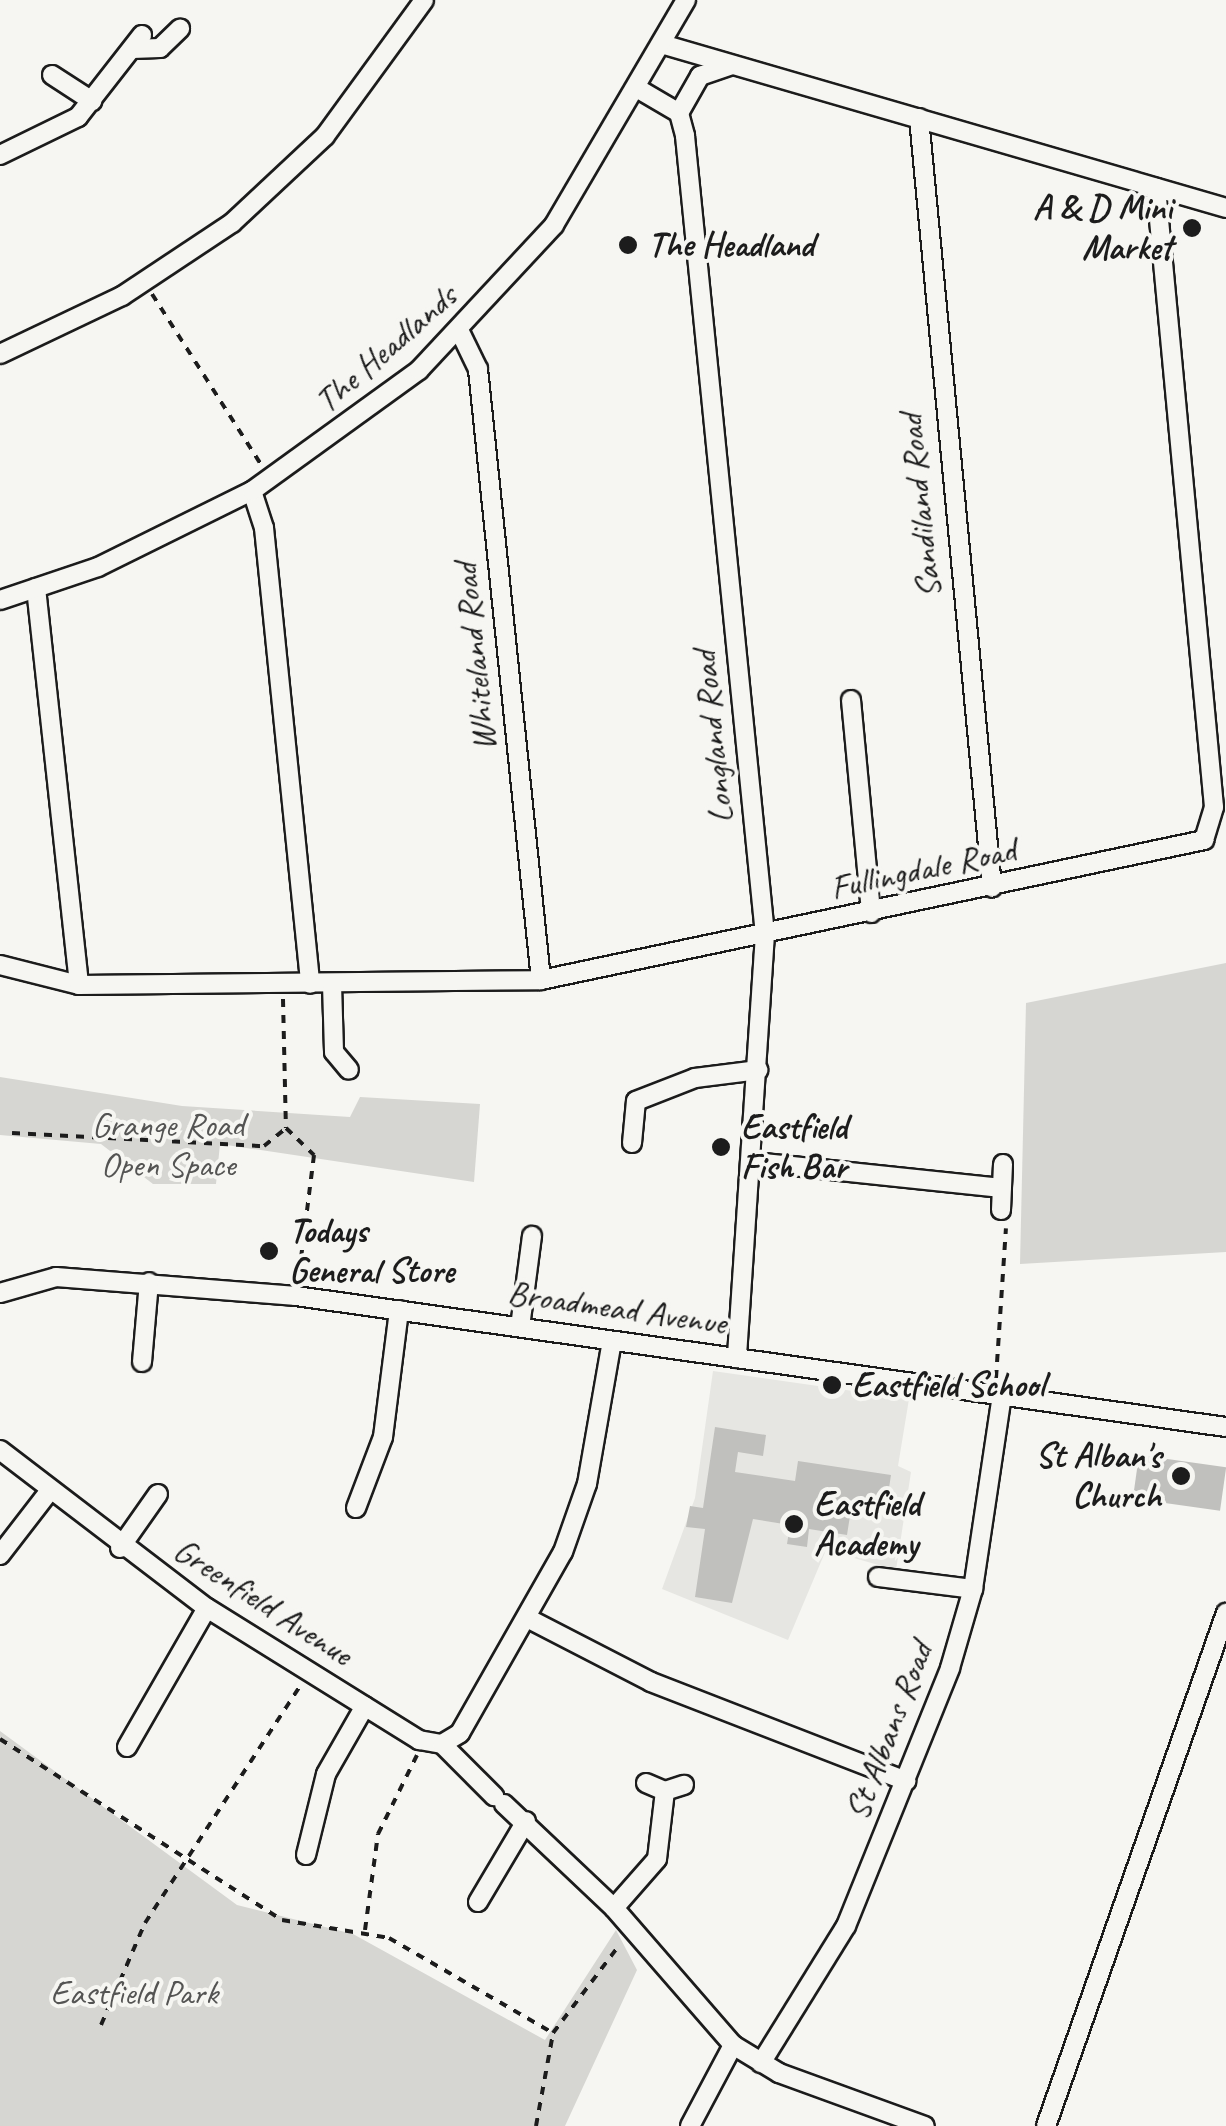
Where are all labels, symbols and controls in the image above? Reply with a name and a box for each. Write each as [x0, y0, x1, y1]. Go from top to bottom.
place label: A & D Mini Market [1033, 187, 1172, 269]
marker: A & D Mini Market [1181, 217, 1203, 239]
place label: The Headland [648, 224, 813, 266]
marker: The Headland [617, 234, 639, 256]
street label: The Headlands [307, 276, 465, 422]
street label: Sandiland Road [889, 412, 951, 600]
street label: Whiteland Road [444, 561, 506, 753]
street label: Longland Road [683, 649, 743, 825]
street label: Fullingdale Road [827, 829, 1019, 909]
park label: Grange Road Open Space [92, 1104, 244, 1186]
place label: Eastfield Fish Bar [741, 1106, 848, 1188]
marker: Eastfield Fish Bar [710, 1136, 732, 1158]
place label: Todays General Store [289, 1210, 454, 1292]
marker: Todays General Store [258, 1240, 280, 1262]
street label: Broadmead Avenue [505, 1272, 729, 1344]
place label: Eastfield School [852, 1364, 1044, 1406]
marker: Eastfield School [821, 1374, 843, 1396]
place label: St Alban's Church [1035, 1435, 1161, 1517]
marker: St Alban's Church [1170, 1465, 1192, 1487]
place label: Eastfield Academy [814, 1483, 920, 1565]
marker: Eastfield Academy [783, 1513, 805, 1535]
street label: Greenfield Avenue [166, 1529, 360, 1675]
street label: St Albans Road [836, 1636, 942, 1826]
park label: Eastfield Park [50, 1972, 218, 2014]

